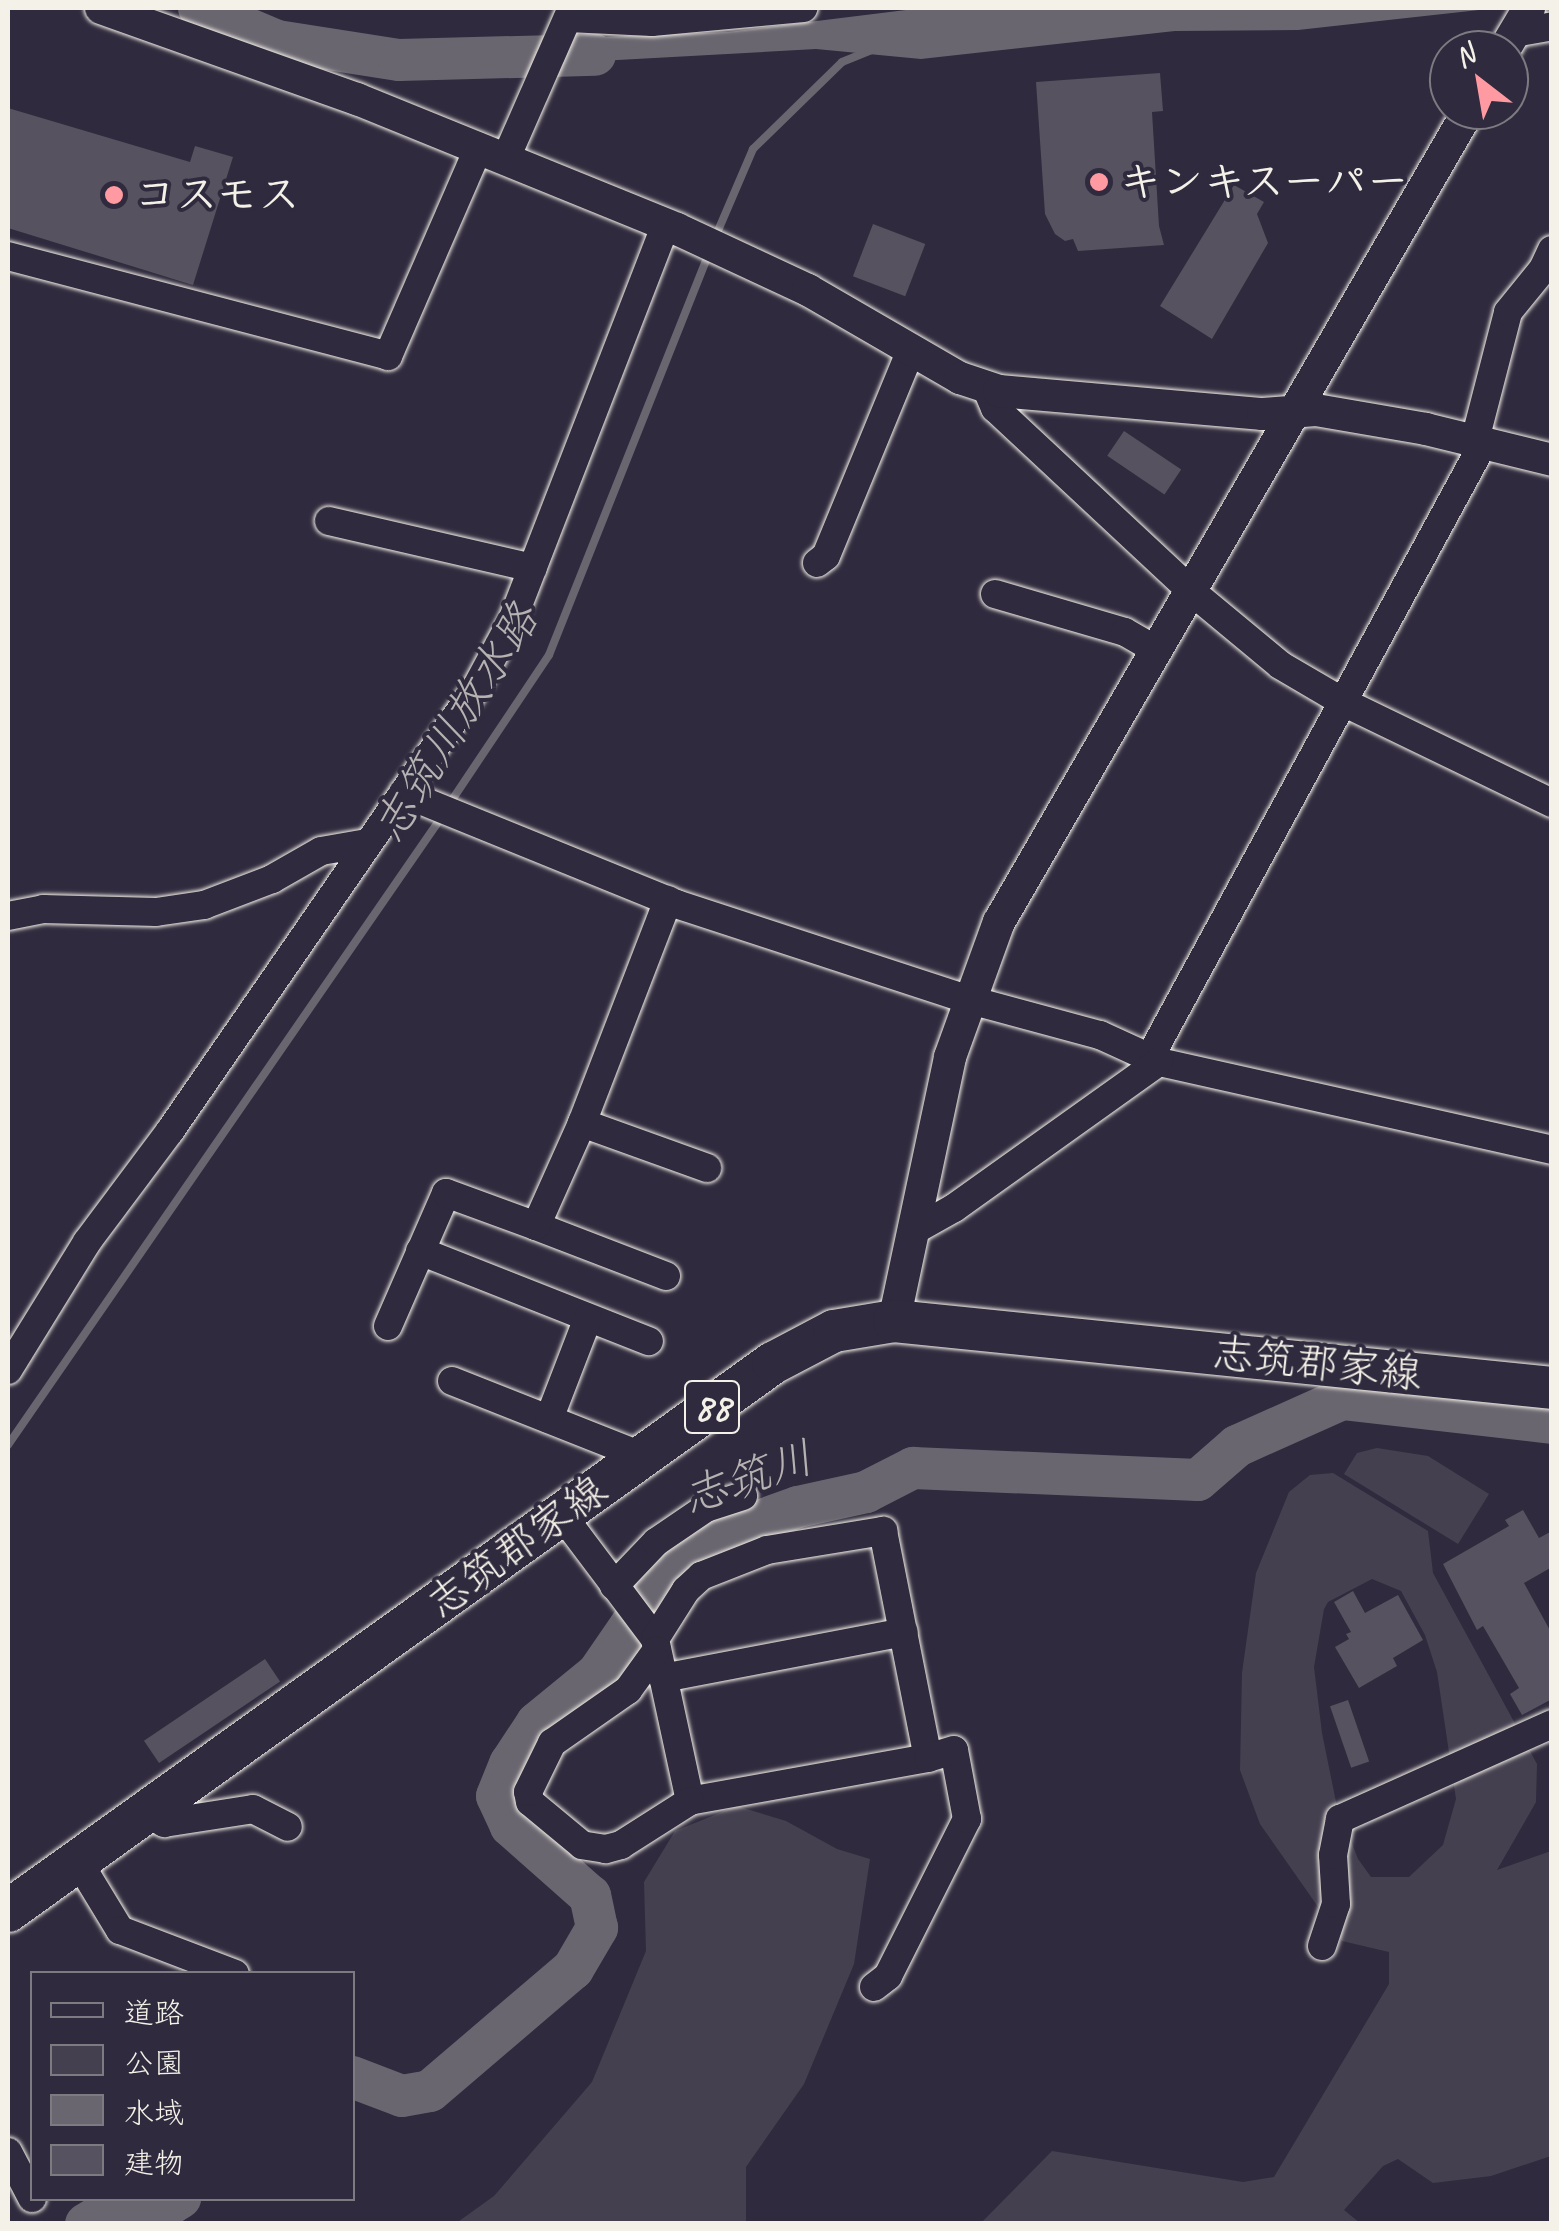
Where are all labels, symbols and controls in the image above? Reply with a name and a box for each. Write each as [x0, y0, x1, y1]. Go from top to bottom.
north arrow [1429, 30, 1529, 130]
text: N [1448, 36, 1481, 75]
place label: キンキスーパー [1119, 157, 1411, 207]
place label: コスモス [134, 170, 302, 220]
marker: キンキスーパー [1088, 171, 1110, 193]
marker: コスモス [103, 184, 125, 206]
water label: 志筑川放水路 [362, 594, 550, 852]
street label: 志筑郡家線 [1210, 1328, 1424, 1400]
road number: 88 [682, 1372, 742, 1442]
water label: 志筑川 [675, 1430, 821, 1526]
street label: 志筑郡家線 [417, 1465, 617, 1629]
legend [30, 1971, 355, 2201]
text: 道路 [124, 1994, 184, 2032]
text: 公園 [124, 2044, 184, 2082]
text: 水域 [124, 2094, 184, 2132]
text: 建物 [124, 2144, 184, 2182]

